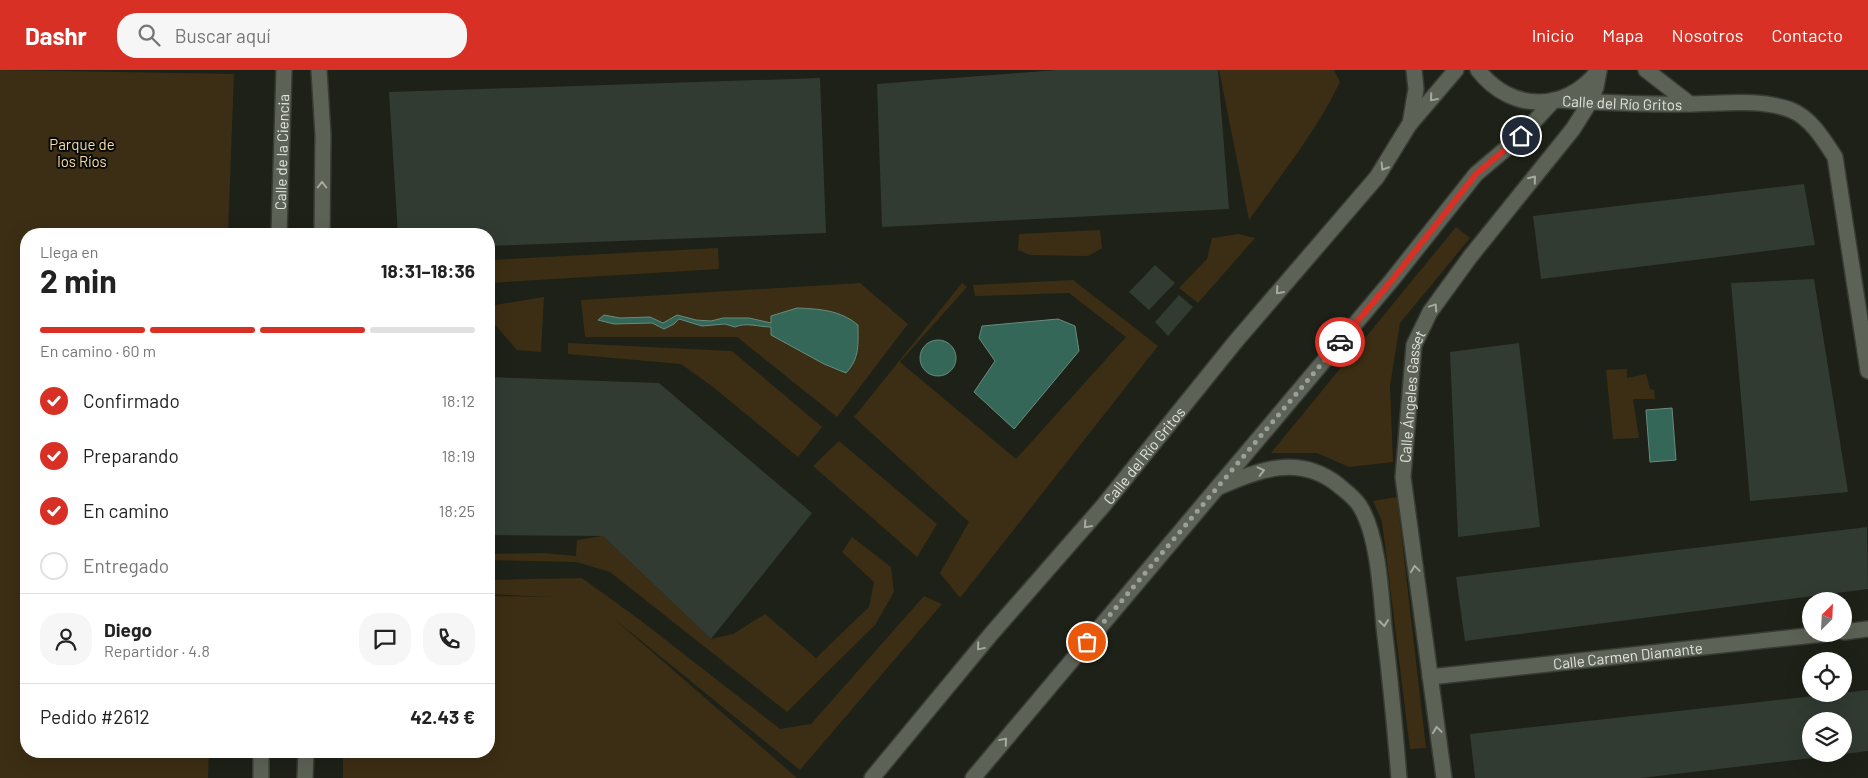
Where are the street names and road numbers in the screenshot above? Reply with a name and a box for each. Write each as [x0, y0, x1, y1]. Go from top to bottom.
street label: Calle del Río Gritos [1562, 91, 1682, 113]
street label: Calle de la Ciencia [271, 94, 292, 210]
street label: Calle Ángeles Gasset [1395, 327, 1429, 463]
street label: Calle del Río Gritos [1099, 403, 1189, 508]
street label: Calle Carmen Diamante [1552, 638, 1704, 673]

